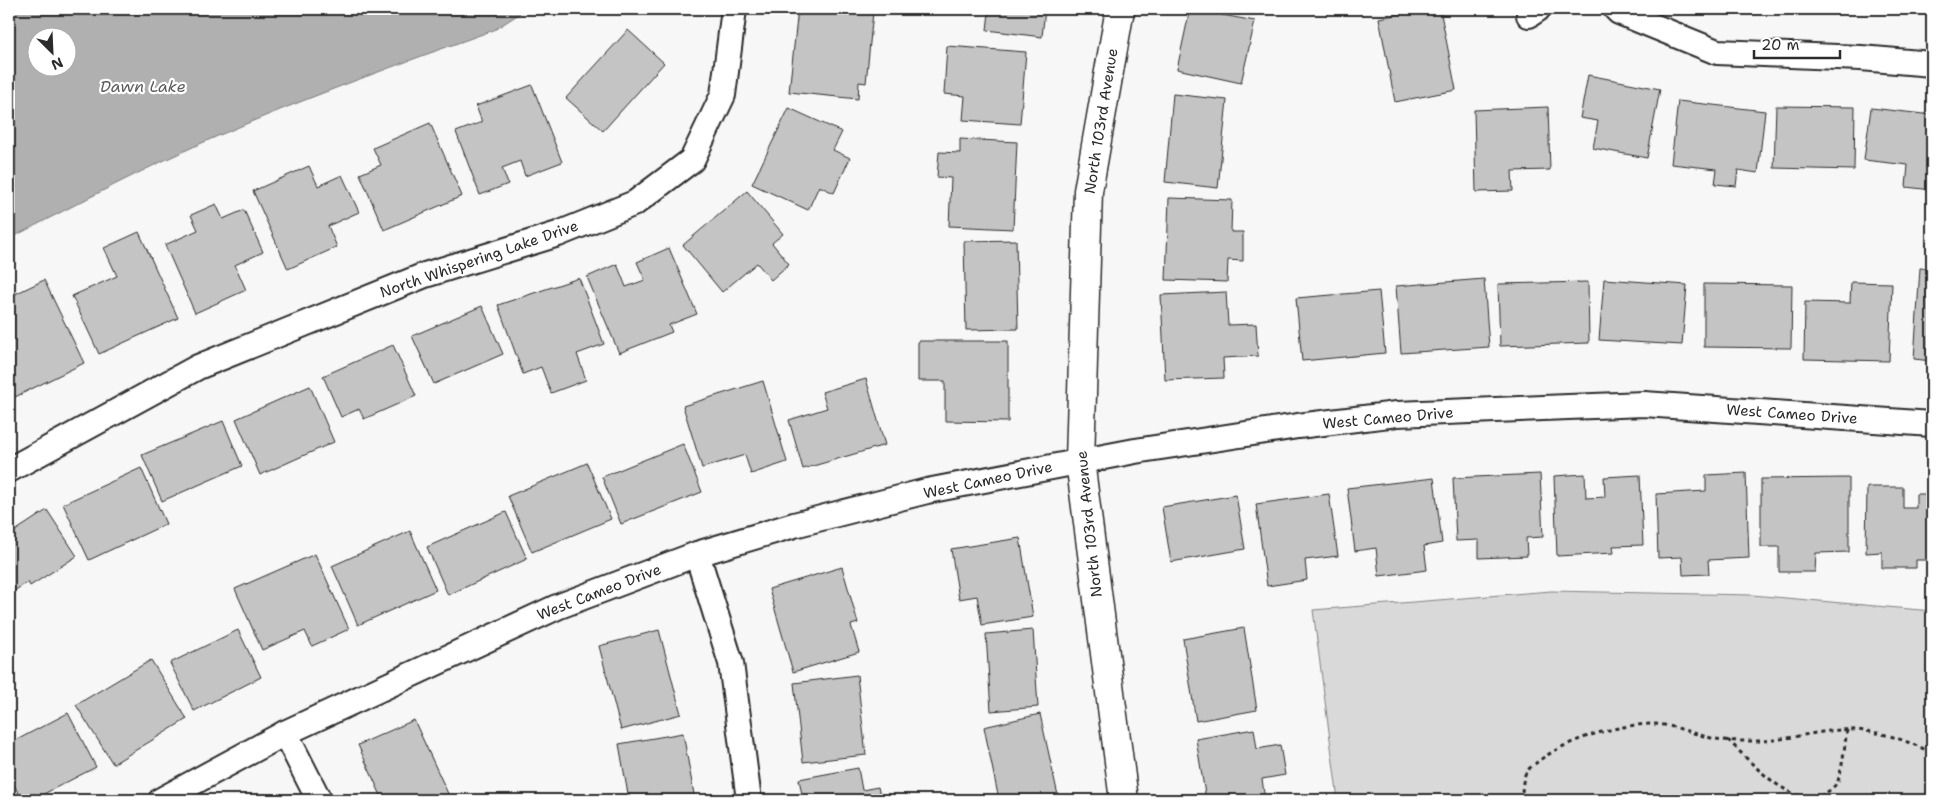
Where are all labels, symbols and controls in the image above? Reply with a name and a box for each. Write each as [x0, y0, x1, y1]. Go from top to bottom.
north arrow [28, 28, 78, 78]
scale bar [1754, 28, 1840, 60]
text: 20 m [1761, 35, 1800, 55]
street label: North 103rd Avenue [1080, 47, 1122, 195]
text: N [49, 53, 66, 74]
water label: Dawn Lake [100, 76, 186, 97]
street label: North Whispering Lake Drive [377, 216, 581, 302]
street label: West Cameo Drive [1726, 399, 1858, 429]
street label: West Cameo Drive [1322, 402, 1454, 434]
street label: North 103rd Avenue [1071, 450, 1107, 598]
street label: West Cameo Drive [922, 457, 1054, 503]
street label: West Cameo Drive [534, 559, 664, 625]

